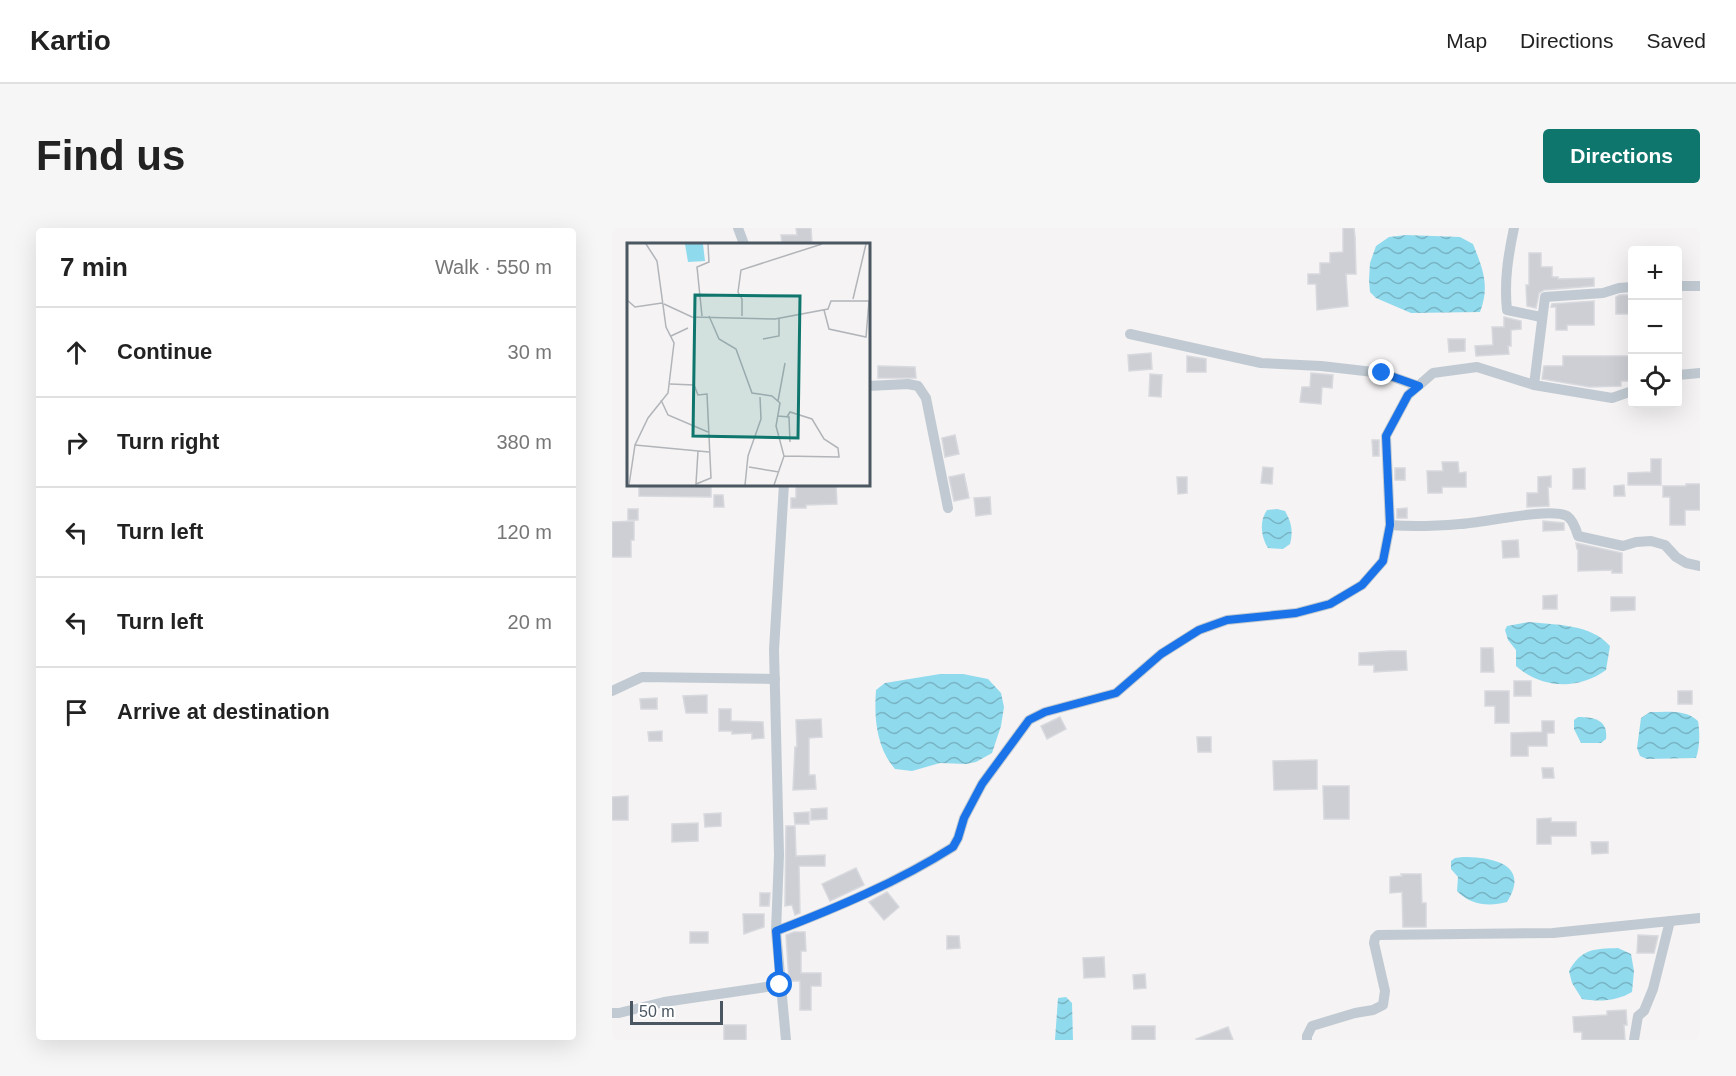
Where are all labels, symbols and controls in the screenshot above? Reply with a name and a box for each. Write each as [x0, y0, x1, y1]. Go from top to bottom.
text: Kartio [30, 25, 111, 56]
text: Map [1446, 29, 1487, 52]
text: Directions [1520, 29, 1613, 52]
text: Saved [1646, 29, 1706, 52]
button: Directions [1543, 129, 1700, 183]
text: Find us [36, 132, 185, 179]
inset map [627, 243, 870, 486]
map controls [1628, 246, 1682, 408]
button: + [1628, 246, 1682, 300]
text: 7 min [60, 252, 128, 282]
text: Walk · 550 m [435, 256, 552, 278]
button: − [1628, 300, 1682, 354]
icon: ahead [60, 336, 93, 369]
text: Continue [117, 339, 212, 364]
text: 30 m [508, 341, 552, 363]
button: locate [1628, 354, 1682, 408]
route end [1368, 359, 1394, 385]
icon: right [60, 426, 93, 459]
text: Turn right [117, 429, 219, 454]
text: 380 m [496, 431, 552, 453]
icon: left [60, 516, 93, 549]
text: Turn left [117, 519, 203, 544]
text: 120 m [496, 521, 552, 543]
icon: left [60, 606, 93, 639]
text: Turn left [117, 609, 203, 634]
text: 20 m [508, 611, 552, 633]
icon: arrive [60, 696, 93, 729]
text: Arrive at destination [117, 699, 330, 724]
route start [766, 971, 792, 997]
scale bar [630, 998, 723, 1026]
text: 50 m [639, 1003, 675, 1020]

